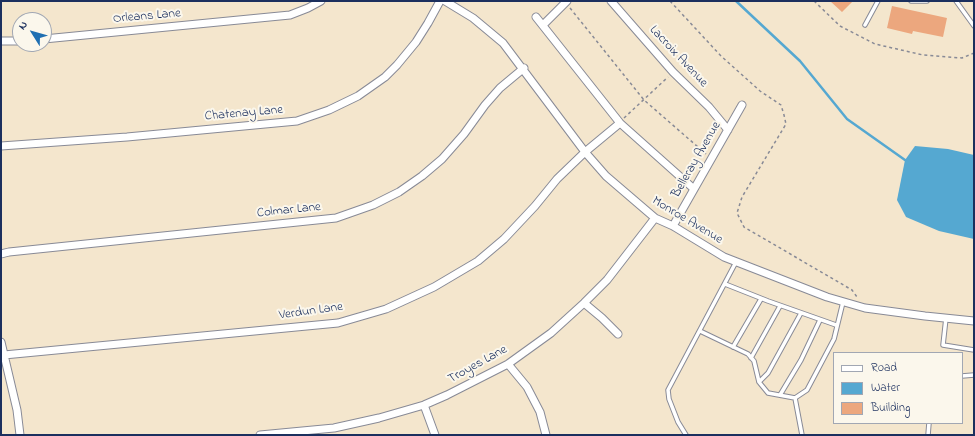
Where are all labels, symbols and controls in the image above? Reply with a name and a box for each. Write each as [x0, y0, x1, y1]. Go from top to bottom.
street label: Orleans Lane [112, 6, 182, 28]
north arrow [12, 12, 52, 52]
text: N [15, 18, 32, 33]
street label: Lacroix Avenue [645, 23, 711, 91]
street label: Chatenay Lane [204, 103, 284, 125]
street label: Belleray Avenue [669, 119, 725, 201]
street label: Monroe Avenue [649, 194, 725, 248]
street label: Colmar Lane [256, 200, 322, 222]
street label: Verdun Lane [278, 300, 344, 324]
street label: Troyes Lane [446, 342, 510, 388]
legend [833, 352, 963, 424]
text: Road [871, 359, 897, 377]
text: Water [871, 379, 900, 397]
text: Building [871, 399, 910, 417]

